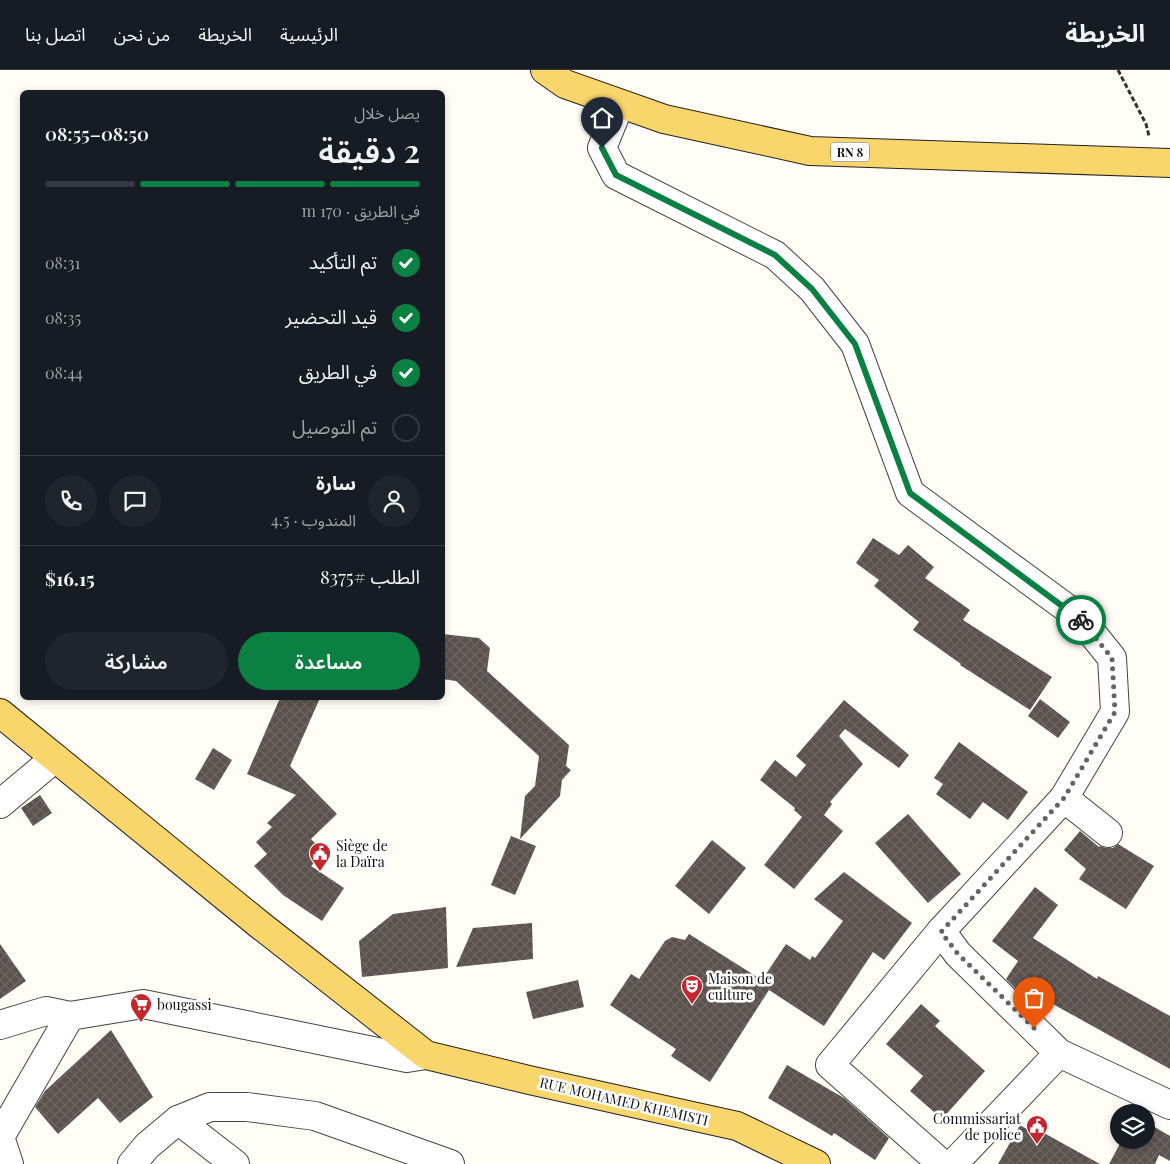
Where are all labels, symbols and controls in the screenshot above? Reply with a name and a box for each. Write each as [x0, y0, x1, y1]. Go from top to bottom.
text: الخريطة [1065, 16, 1145, 48]
text: اتصل بنا [25, 22, 86, 46]
text: من نحن [114, 22, 170, 46]
text: الخريطة [198, 22, 252, 46]
text: الرئيسية [280, 22, 338, 46]
pin [581, 97, 623, 148]
text: يصل خلال [354, 102, 420, 123]
icon: home [588, 104, 616, 132]
text: 08:50–08:55 [45, 120, 149, 146]
text: 2 دقيقة [318, 128, 420, 171]
road number: RN 8 [831, 142, 869, 161]
text: في الطريق · 170 m [302, 200, 420, 221]
text: تم التأكيد [309, 248, 377, 274]
icon: check [392, 249, 420, 277]
text: 08:31 [45, 252, 80, 273]
text: قيد التحضير [285, 303, 377, 329]
icon: check [392, 304, 420, 332]
text: 08:35 [45, 307, 81, 328]
text: في الطريق [299, 358, 377, 384]
icon: check [392, 359, 420, 387]
text: 08:44 [45, 362, 83, 383]
text: تم التوصيل [292, 413, 377, 439]
text: سارة [316, 469, 356, 495]
button: phone [45, 475, 97, 527]
button: chat [109, 475, 161, 527]
button: person [368, 475, 420, 527]
text: المندوب · 4.5 [271, 509, 356, 530]
text: الطلب #8375 [320, 563, 420, 589]
text: $16.15 [45, 565, 95, 591]
courier [1056, 595, 1106, 645]
icon: bike [1067, 606, 1095, 634]
button: مشاركة [45, 632, 228, 690]
button: مساعدة [238, 632, 420, 690]
place label: Siège de la Daïra [336, 836, 388, 871]
public building icon: Siège de la Daïra [308, 841, 332, 872]
place label: Maison de culture [708, 969, 772, 1004]
theatre icon: Maison de culture [680, 974, 704, 1005]
pin [1013, 977, 1055, 1028]
icon: bag [1020, 984, 1048, 1012]
supermarket icon: bougassi [129, 992, 153, 1023]
place label: bougassi [157, 995, 212, 1014]
street label: RUE MOHAMED KHEMISTI [538, 1072, 710, 1130]
map controls [1110, 1104, 1155, 1149]
button: layers [1110, 1104, 1155, 1149]
place label: Commissariat de police [933, 1109, 1022, 1144]
public building icon: Commissariat de police [1025, 1114, 1049, 1145]

